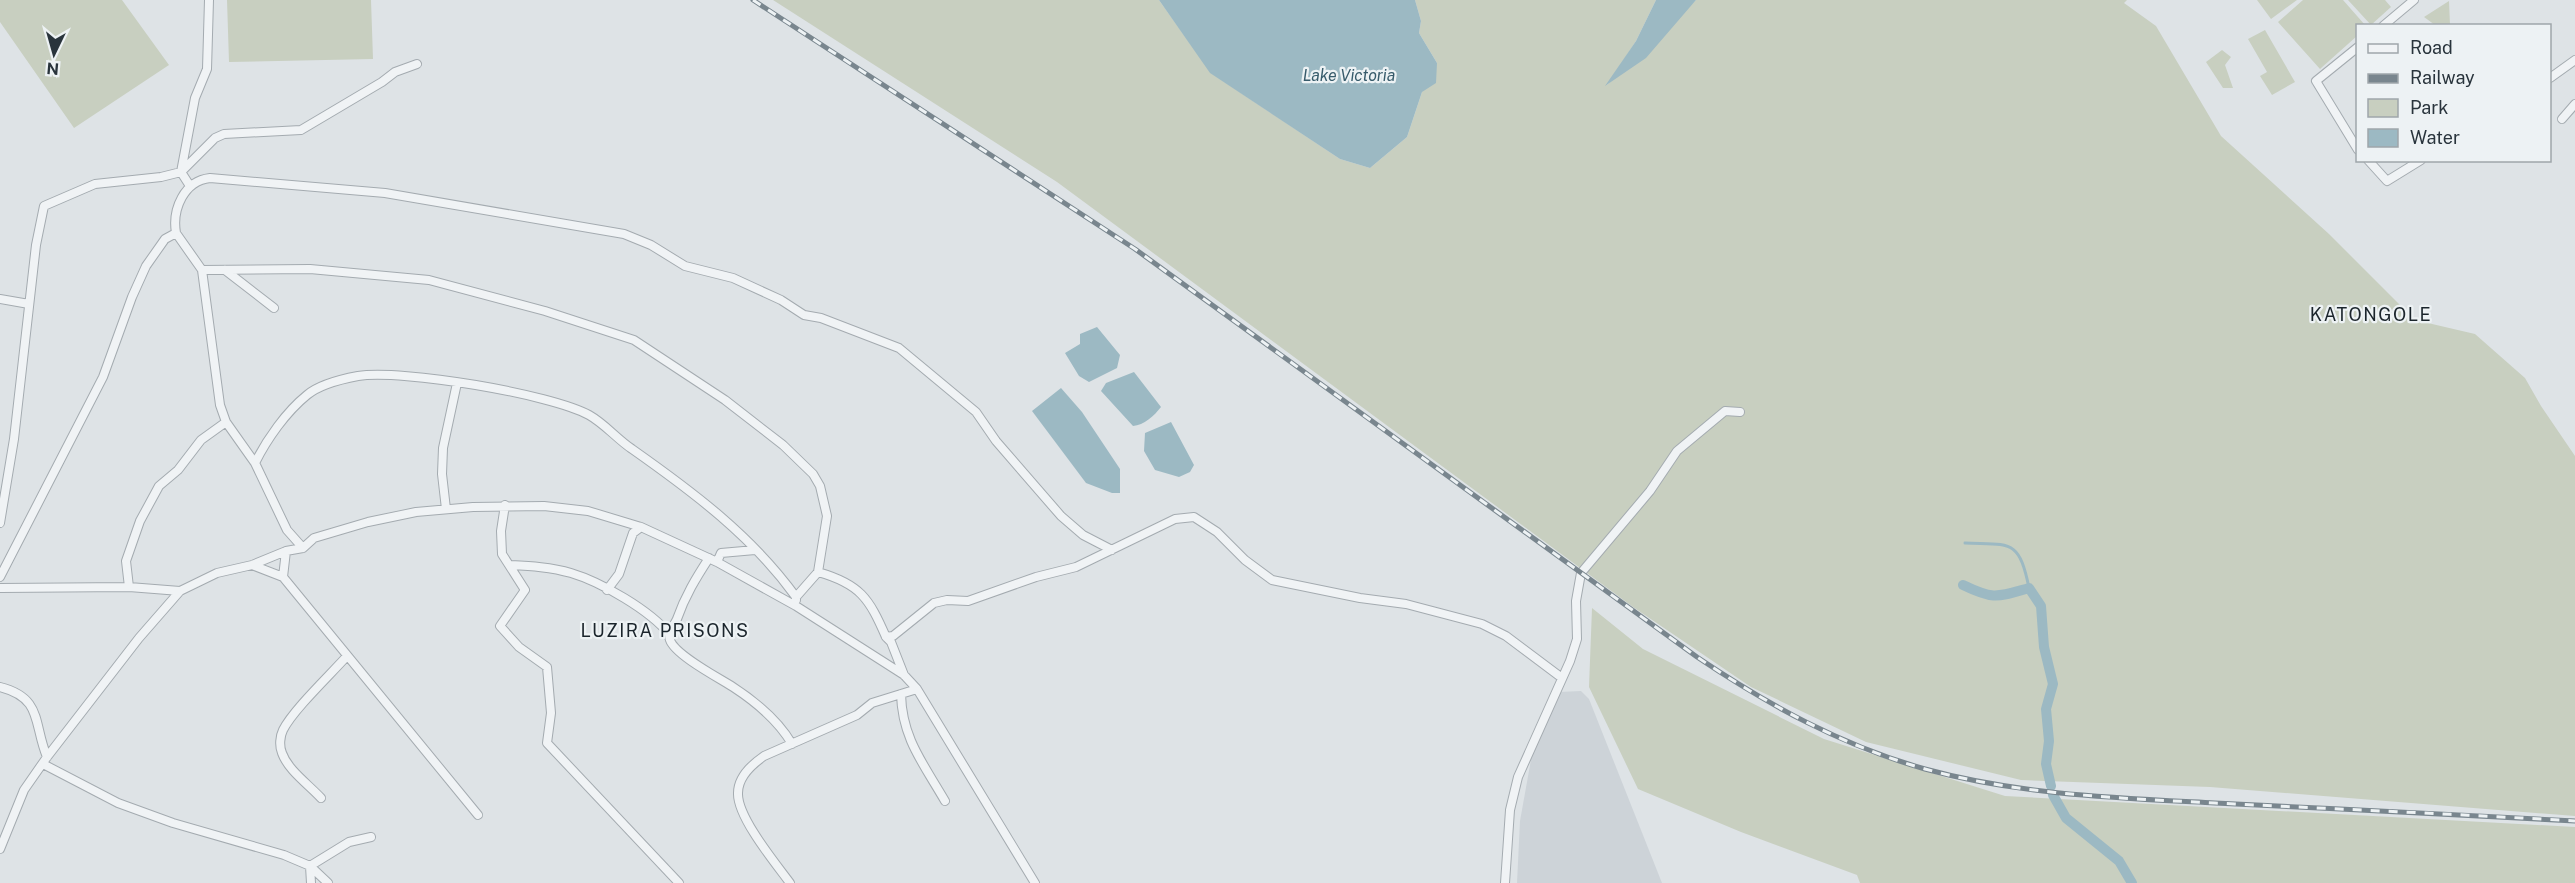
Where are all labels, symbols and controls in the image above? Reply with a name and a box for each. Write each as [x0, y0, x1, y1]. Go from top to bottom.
north arrow [24, 24, 84, 84]
legend [2356, 24, 2551, 162]
text: Road [2410, 37, 2453, 58]
text: N [46, 58, 60, 78]
water label: Lake Victoria [1303, 66, 1395, 85]
text: Railway [2410, 67, 2475, 88]
text: Park [2410, 97, 2448, 118]
text: Water [2410, 127, 2460, 148]
district label: KATONGOLE [2310, 304, 2432, 325]
district label: LUZIRA PRISONS [580, 620, 750, 641]

